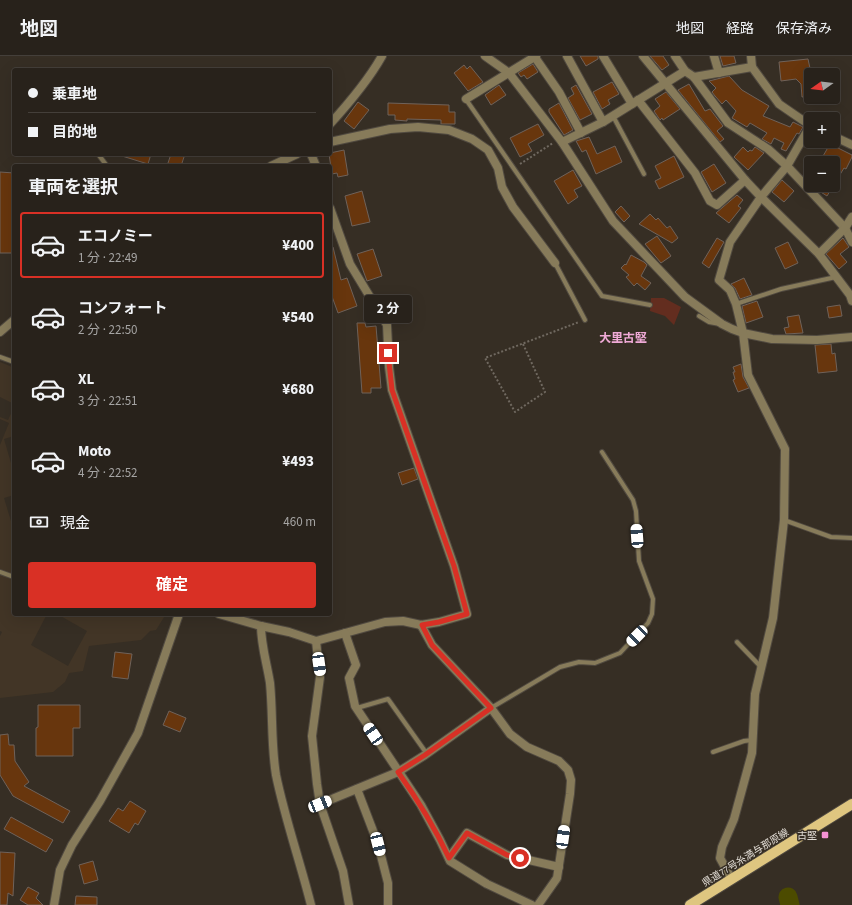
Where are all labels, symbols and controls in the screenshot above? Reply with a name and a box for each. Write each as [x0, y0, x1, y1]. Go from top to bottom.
text: 地図 [20, 16, 58, 43]
text: 地図 [676, 19, 704, 39]
text: 経路 [726, 19, 754, 39]
text: 保存済み [776, 19, 832, 39]
north arrow [804, 68, 840, 104]
map controls [804, 68, 840, 192]
text: 乗車地 [52, 84, 97, 105]
button: + [804, 112, 840, 148]
text: 目的地 [52, 122, 97, 143]
button: − [804, 156, 840, 192]
text: 車両を選択 [28, 175, 118, 200]
text: エコノミー [78, 226, 153, 247]
icon: car [30, 227, 66, 263]
text: ¥400 [282, 235, 314, 256]
text: 1 分 · 22:49 [78, 249, 138, 267]
callout: 2 分 [364, 295, 412, 323]
text: コンフォート [78, 298, 168, 319]
icon: car [30, 299, 66, 335]
text: 2 分 [377, 300, 399, 318]
text: ¥540 [282, 307, 314, 328]
text: 2 分 · 22:50 [78, 321, 138, 339]
district label: 大里古堅 [599, 330, 647, 347]
route end [379, 344, 397, 362]
text: XL [78, 369, 94, 390]
icon: car [30, 371, 66, 407]
text: ¥680 [282, 379, 314, 400]
text: 3 分 · 22:51 [78, 392, 138, 410]
text: Moto [78, 441, 111, 462]
icon: car [30, 443, 66, 479]
text: ¥493 [282, 451, 314, 472]
text: 4 分 · 22:52 [78, 464, 138, 482]
icon: cash [28, 511, 50, 533]
text: 現金 [60, 513, 90, 534]
text: 460 m [283, 513, 316, 531]
car [630, 524, 644, 548]
button: 確定 [28, 562, 316, 608]
car [624, 623, 650, 649]
car [311, 651, 327, 677]
car [361, 721, 385, 747]
car [307, 794, 333, 814]
car [555, 824, 571, 850]
street label: 県道77号糸満与那原線 [699, 825, 792, 890]
place label: 古堅 [797, 829, 817, 843]
marker: 古堅 [820, 830, 830, 840]
car [369, 831, 387, 857]
route start [511, 849, 529, 867]

